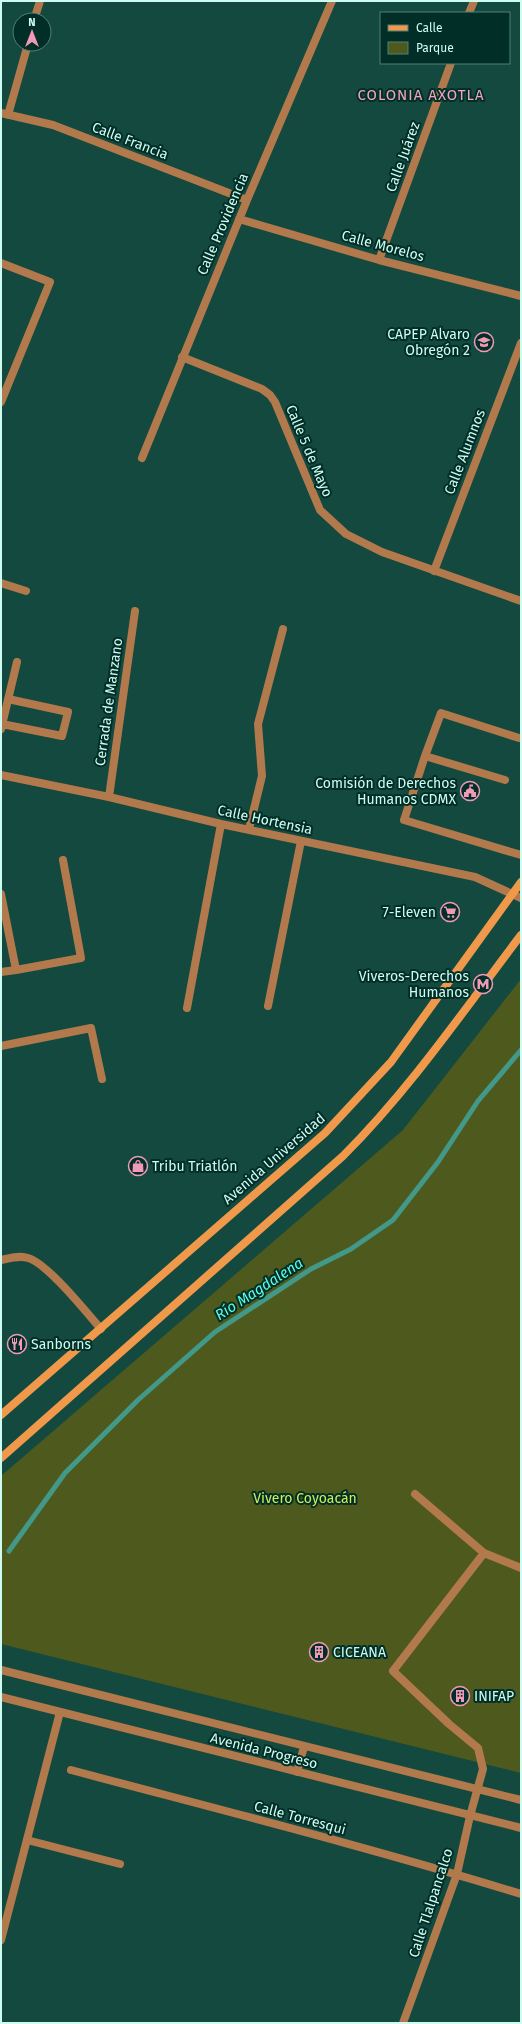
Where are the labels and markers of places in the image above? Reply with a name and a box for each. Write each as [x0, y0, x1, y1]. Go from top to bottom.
place label: CAPEP Alvaro Obregón 2 [387, 326, 470, 359]
school or university icon: CAPEP Alvaro Obregón 2 [473, 331, 495, 353]
place label: Comisión de Derechos Humanos CDMX [315, 775, 456, 808]
public building icon: Comisión de Derechos Humanos CDMX [459, 780, 481, 802]
supermarket icon: 7-Eleven [439, 901, 461, 923]
place label: 7-Eleven [382, 904, 436, 921]
place label: Viveros-Derechos Humanos [359, 968, 469, 1001]
metro station icon: Viveros-Derechos Humanos [472, 973, 494, 995]
shop icon: Tribu Triatlón [127, 1155, 149, 1177]
place label: Tribu Triatlón [152, 1158, 237, 1175]
restaurant icon: Sanborns [6, 1333, 28, 1355]
place label: Sanborns [31, 1336, 92, 1353]
building icon: CICEANA [308, 1641, 330, 1663]
place label: CICEANA [333, 1644, 386, 1661]
building icon: INIFAP [449, 1685, 471, 1707]
place label: INIFAP [474, 1688, 514, 1705]

